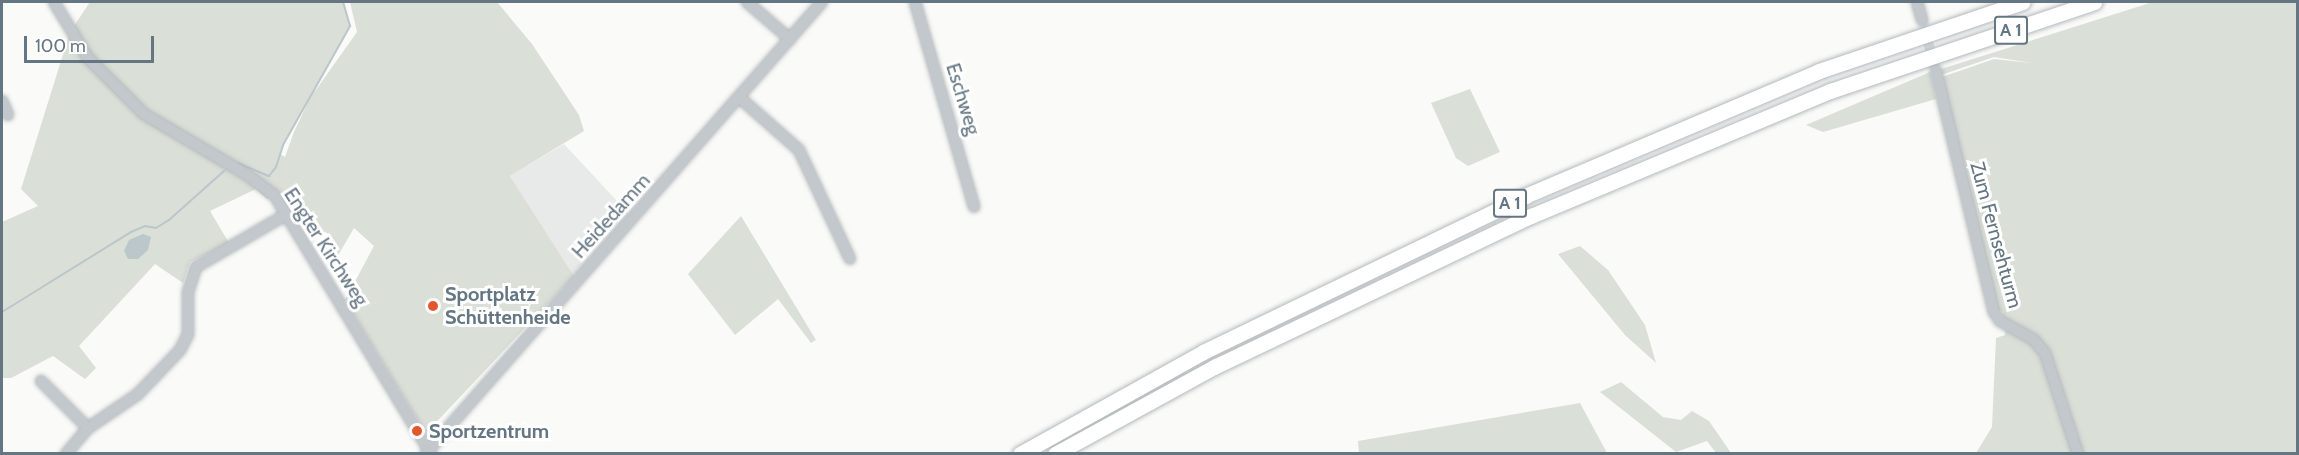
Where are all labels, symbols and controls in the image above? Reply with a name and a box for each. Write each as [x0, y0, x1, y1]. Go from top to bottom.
road number: A 1 [1993, 15, 2029, 45]
scale bar [27, 24, 158, 62]
text: 100 m [35, 35, 86, 57]
street label: Eschweg [941, 60, 985, 138]
street label: Zum Fernsehturm [1965, 159, 2027, 311]
street label: Heidedamm [567, 169, 655, 263]
street label: Engter Kirchweg [279, 183, 373, 311]
road number: A 1 [1492, 188, 1528, 218]
place label: Sportplatz Schüttenheide [445, 282, 571, 329]
marker: Sportplatz Schüttenheide [426, 299, 440, 313]
place label: Sportzentrum [429, 419, 549, 443]
marker: Sportzentrum [410, 424, 424, 438]

